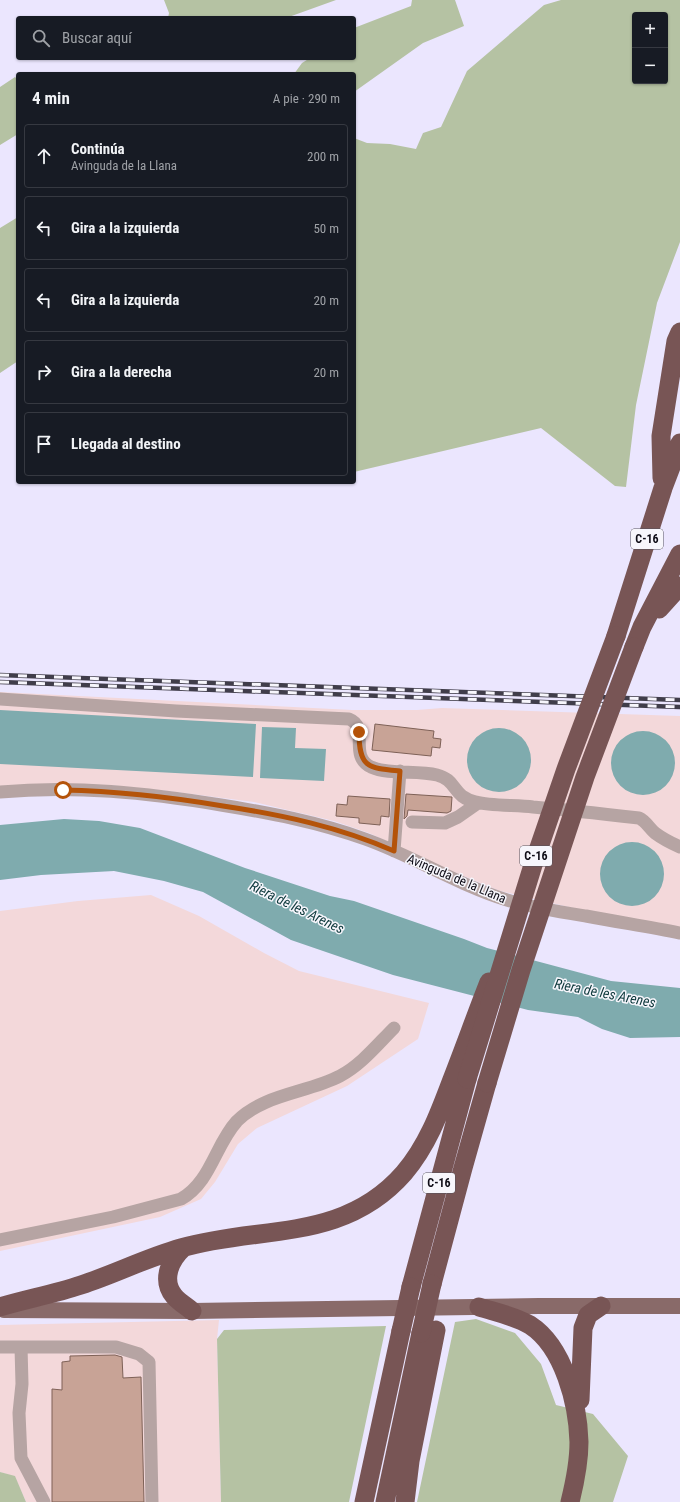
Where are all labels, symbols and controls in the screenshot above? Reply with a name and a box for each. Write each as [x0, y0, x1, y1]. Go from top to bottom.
map controls [632, 12, 668, 84]
button: + [632, 12, 668, 48]
search box [16, 16, 356, 60]
icon: search [30, 27, 52, 49]
text: Buscar aquí [62, 29, 132, 47]
button: − [632, 48, 668, 84]
text: 4 min [32, 88, 70, 108]
text: A pie · 290 m [273, 91, 340, 106]
text: Continúa [71, 140, 125, 158]
icon: ahead [33, 145, 55, 167]
text: 200 m [307, 149, 339, 164]
text: Avinguda de la Llana [71, 158, 177, 173]
icon: left [33, 217, 55, 239]
text: Gira a la izquierda [71, 219, 179, 237]
text: 50 m [313, 221, 339, 236]
icon: left [33, 289, 55, 311]
text: Gira a la izquierda [71, 291, 179, 309]
text: 20 m [313, 293, 339, 308]
icon: right [33, 361, 55, 383]
text: Gira a la derecha [71, 363, 172, 381]
text: 20 m [313, 365, 339, 380]
icon: arrive [33, 433, 55, 455]
text: Llegada al destino [71, 435, 181, 453]
road number: C-16 [631, 529, 663, 549]
route end [350, 723, 368, 741]
route start [54, 781, 72, 799]
road number: C-16 [520, 846, 552, 866]
street label: Avinguda de la Llana [405, 851, 509, 906]
water label: Riera de les Arenes [247, 877, 347, 937]
water label: Riera de les Arenes [553, 975, 657, 1011]
road number: C-16 [423, 1173, 455, 1193]

